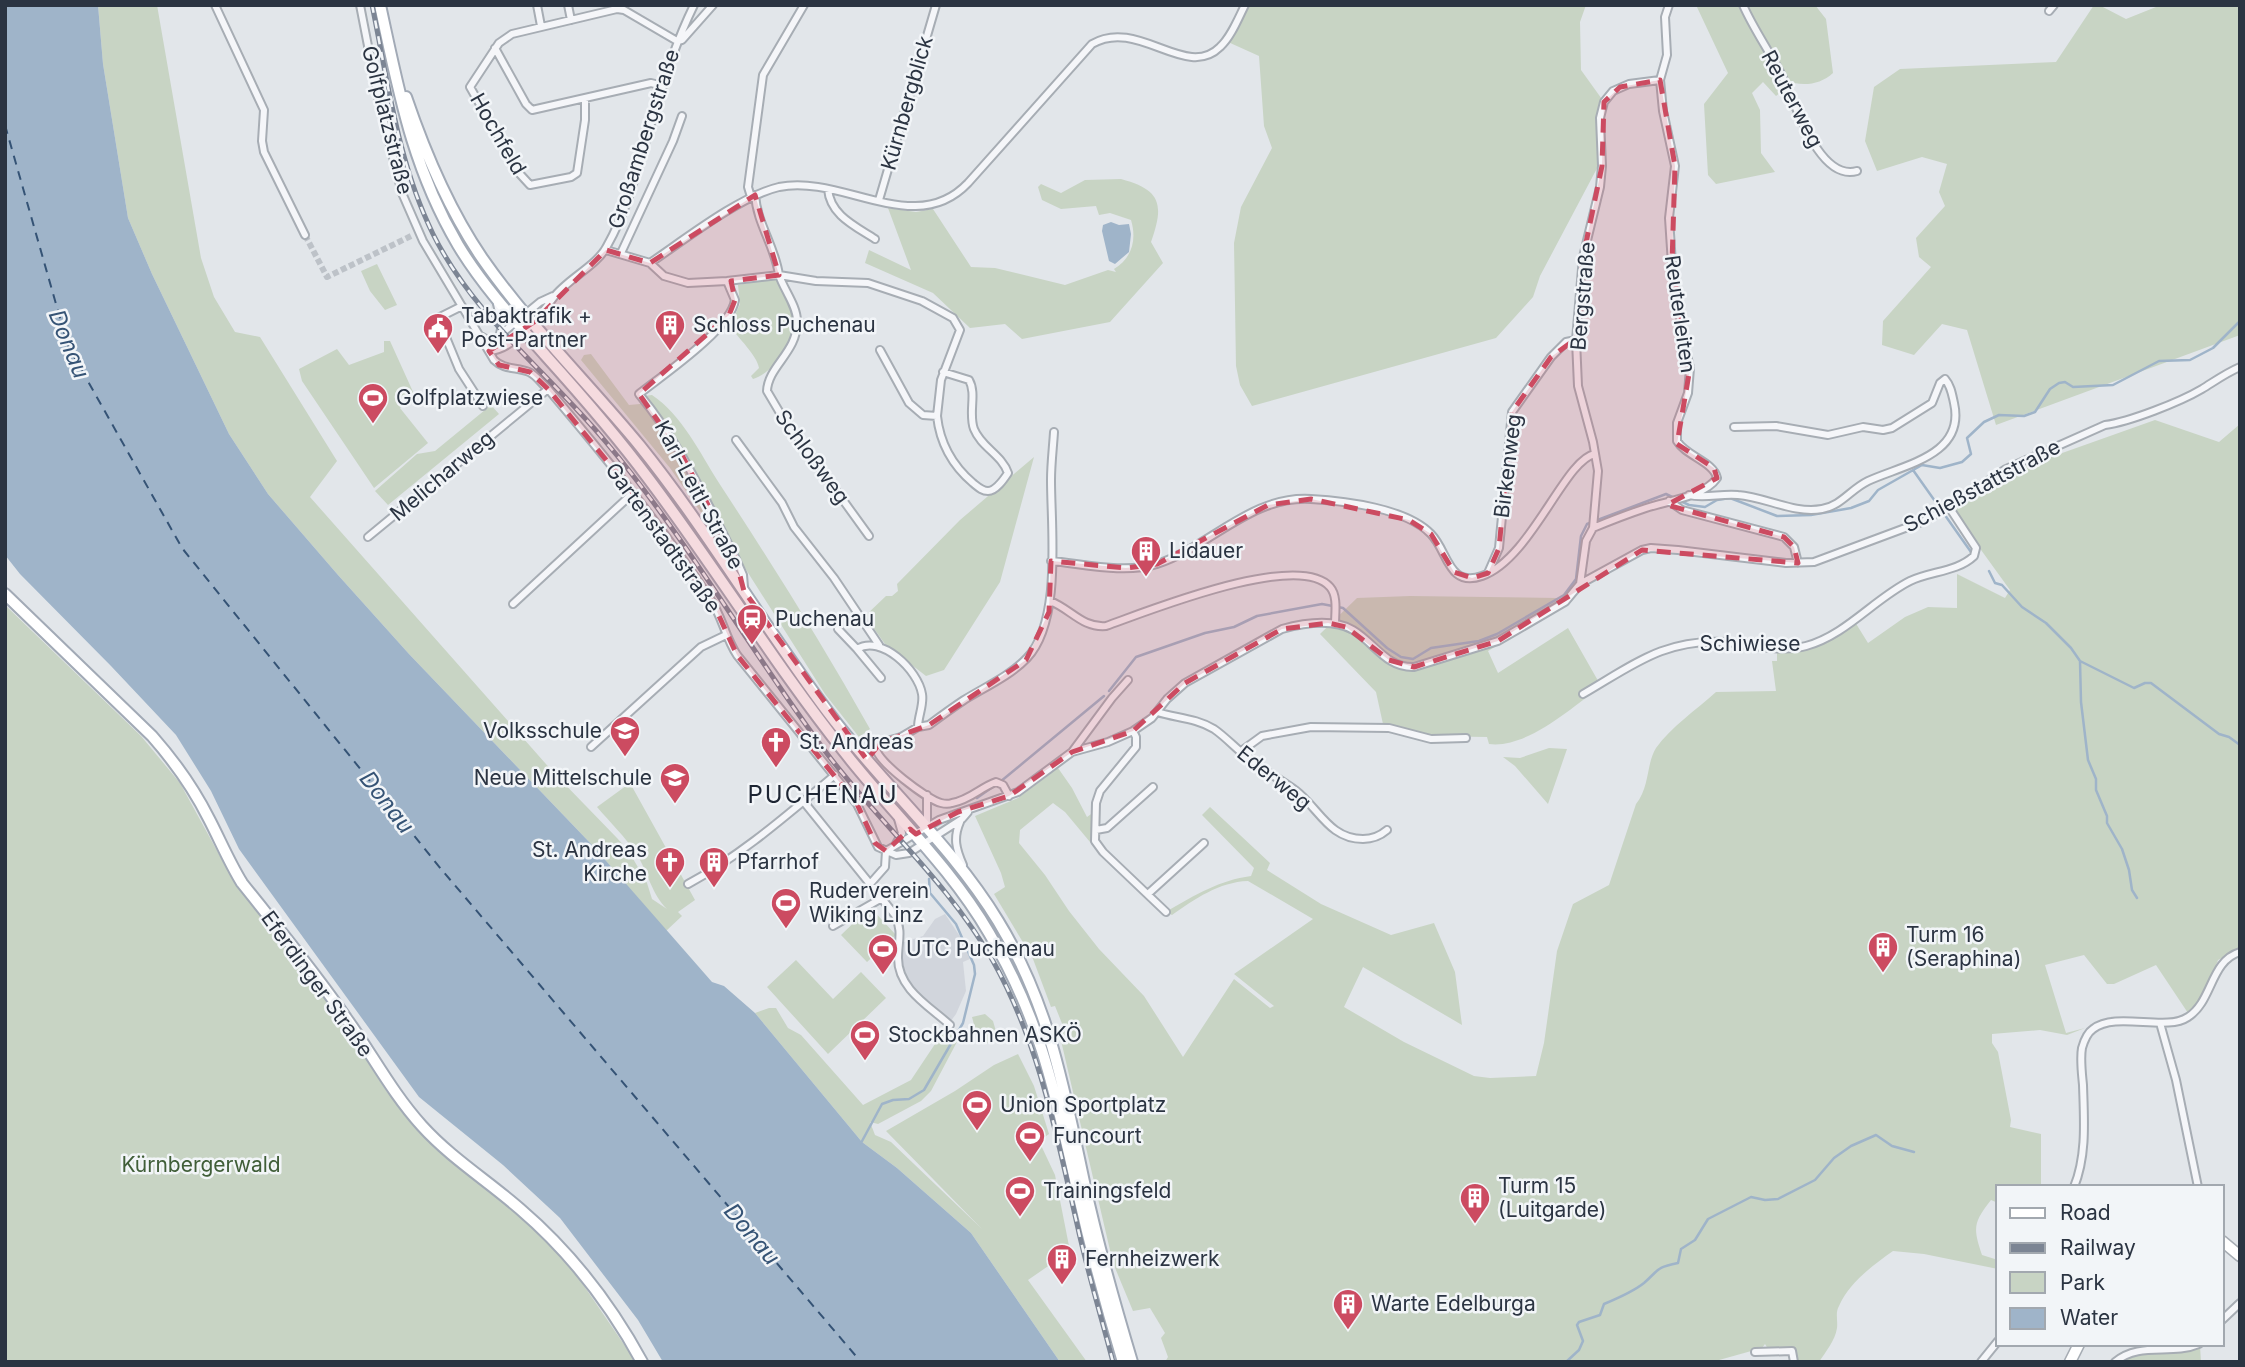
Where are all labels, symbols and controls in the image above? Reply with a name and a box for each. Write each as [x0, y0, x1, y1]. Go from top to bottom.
street label: Kürnbergblick [875, 32, 938, 173]
street label: Golfplatzstraße [357, 43, 418, 197]
street label: Großambergstraße [603, 46, 684, 232]
street label: Reuterweg [1756, 46, 1829, 152]
street label: Hochfeld [465, 89, 532, 179]
street label: Bergstraße [1565, 240, 1600, 351]
street label: Reuterleiten [1660, 253, 1701, 374]
place label: Tabaktrafik + Post-Partner [461, 303, 592, 352]
water label: Donau [43, 306, 95, 382]
building icon: Schloss Puchenau [653, 308, 687, 352]
public building icon: Tabaktrafik + Post-Partner [421, 311, 455, 355]
place label: Schloss Puchenau [693, 312, 876, 337]
sports icon: Golfplatzwiese [356, 381, 390, 425]
place label: Golfplatzwiese [396, 385, 543, 410]
street label: Schloßweg [770, 405, 855, 509]
street label: Birkenweg [1489, 412, 1526, 519]
street label: Karl-Leitl-Straße [650, 416, 749, 573]
street label: Melicharweg [385, 425, 499, 526]
street label: Schießstattstraße [1899, 434, 2064, 537]
street label: Gartenstadtstraße [601, 458, 726, 618]
building icon: Lidauer [1129, 534, 1163, 578]
place label: Lidauer [1169, 538, 1243, 563]
station icon: Puchenau [735, 602, 769, 646]
place label: Puchenau [775, 606, 874, 631]
street label: Schiwiese [1700, 631, 1800, 656]
school or university icon: Volksschule [608, 714, 642, 758]
place label: Volksschule [483, 718, 602, 743]
church icon: St. Andreas [759, 725, 793, 769]
place label: St. Andreas [799, 729, 914, 754]
street label: Ederweg [1232, 740, 1316, 815]
school or university icon: Neue Mittelschule [658, 761, 692, 805]
water label: Donau [354, 765, 420, 839]
place label: Neue Mittelschule [474, 765, 652, 790]
district label: PUCHENAU [747, 780, 899, 809]
place label: St. Andreas Kirche [532, 837, 647, 886]
church icon: St. Andreas Kirche [653, 845, 687, 889]
building icon: Pfarrhof [697, 845, 731, 889]
place label: Pfarrhof [737, 849, 819, 874]
place label: Ruderverein Wiking Linz [809, 878, 929, 927]
sports icon: Ruderverein Wiking Linz [769, 886, 803, 930]
street label: Eferdinger Straße [256, 906, 379, 1061]
place label: Turm 16 (Seraphina) [1906, 922, 2021, 971]
building icon: Turm 16 (Seraphina) [1866, 930, 1900, 974]
sports icon: UTC Puchenau [866, 932, 900, 976]
place label: UTC Puchenau [906, 936, 1055, 961]
sports icon: Stockbahnen ASKÖ [848, 1018, 882, 1062]
place label: Stockbahnen ASKÖ [888, 1022, 1082, 1047]
sports icon: Union Sportplatz [960, 1088, 994, 1132]
place label: Union Sportplatz [1000, 1092, 1166, 1117]
sports icon: Funcourt [1013, 1119, 1047, 1163]
place label: Funcourt [1053, 1123, 1142, 1148]
park label: Kürnbergerwald [121, 1152, 281, 1177]
place label: Turm 15 (Luitgarde) [1498, 1173, 1606, 1222]
sports icon: Trainingsfeld [1003, 1174, 1037, 1218]
place label: Trainingsfeld [1043, 1178, 1171, 1203]
building icon: Turm 15 (Luitgarde) [1458, 1181, 1492, 1225]
legend [1996, 1185, 2224, 1346]
water label: Donau [718, 1198, 786, 1270]
text: Road [2060, 1200, 2111, 1225]
text: Railway [2060, 1235, 2136, 1260]
building icon: Fernheizwerk [1045, 1242, 1079, 1286]
place label: Fernheizwerk [1085, 1246, 1220, 1271]
text: Park [2060, 1270, 2105, 1295]
building icon: Warte Edelburga [1331, 1287, 1365, 1331]
place label: Warte Edelburga [1371, 1291, 1536, 1316]
text: Water [2060, 1305, 2118, 1330]

